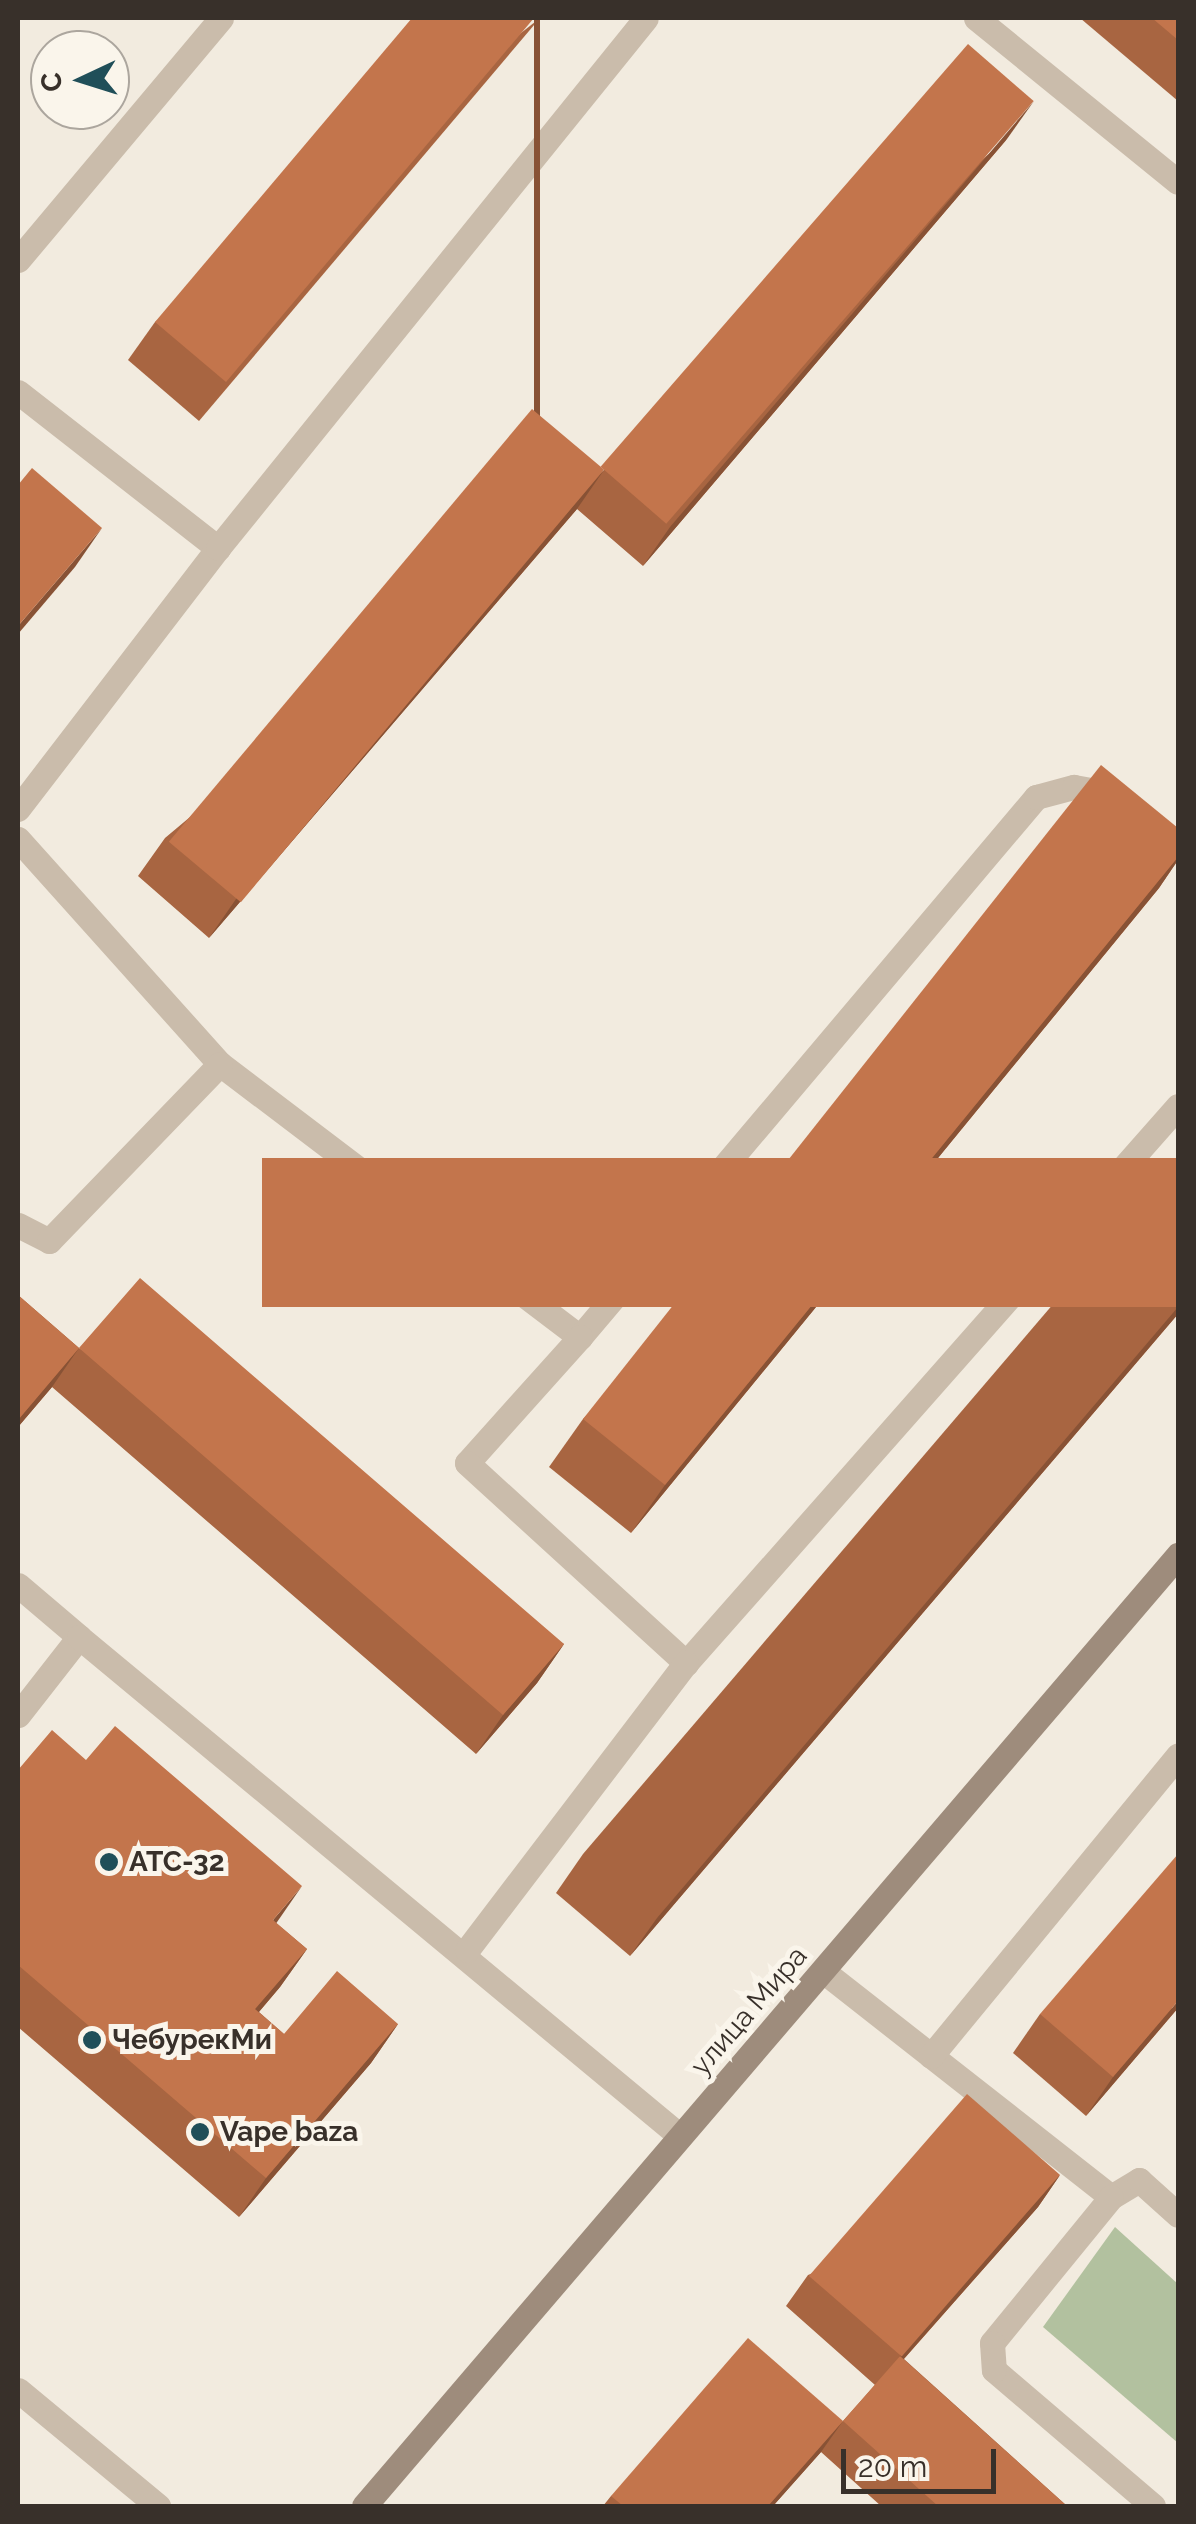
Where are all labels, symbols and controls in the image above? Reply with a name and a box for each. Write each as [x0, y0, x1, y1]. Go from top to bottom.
north arrow [30, 30, 130, 130]
text: С [34, 71, 69, 93]
place label: АТС-32 [129, 1845, 224, 1879]
marker: АТС-32 [98, 1851, 120, 1873]
street label: улица Мира [684, 1940, 814, 2082]
place label: ЧебурекМи [112, 2023, 272, 2057]
marker: ЧебурекМи [81, 2029, 103, 2051]
place label: Vape baza [220, 2115, 358, 2149]
marker: Vape baza [189, 2121, 211, 2143]
scale bar [846, 2429, 1001, 2491]
text: 20 m [858, 2449, 927, 2484]

